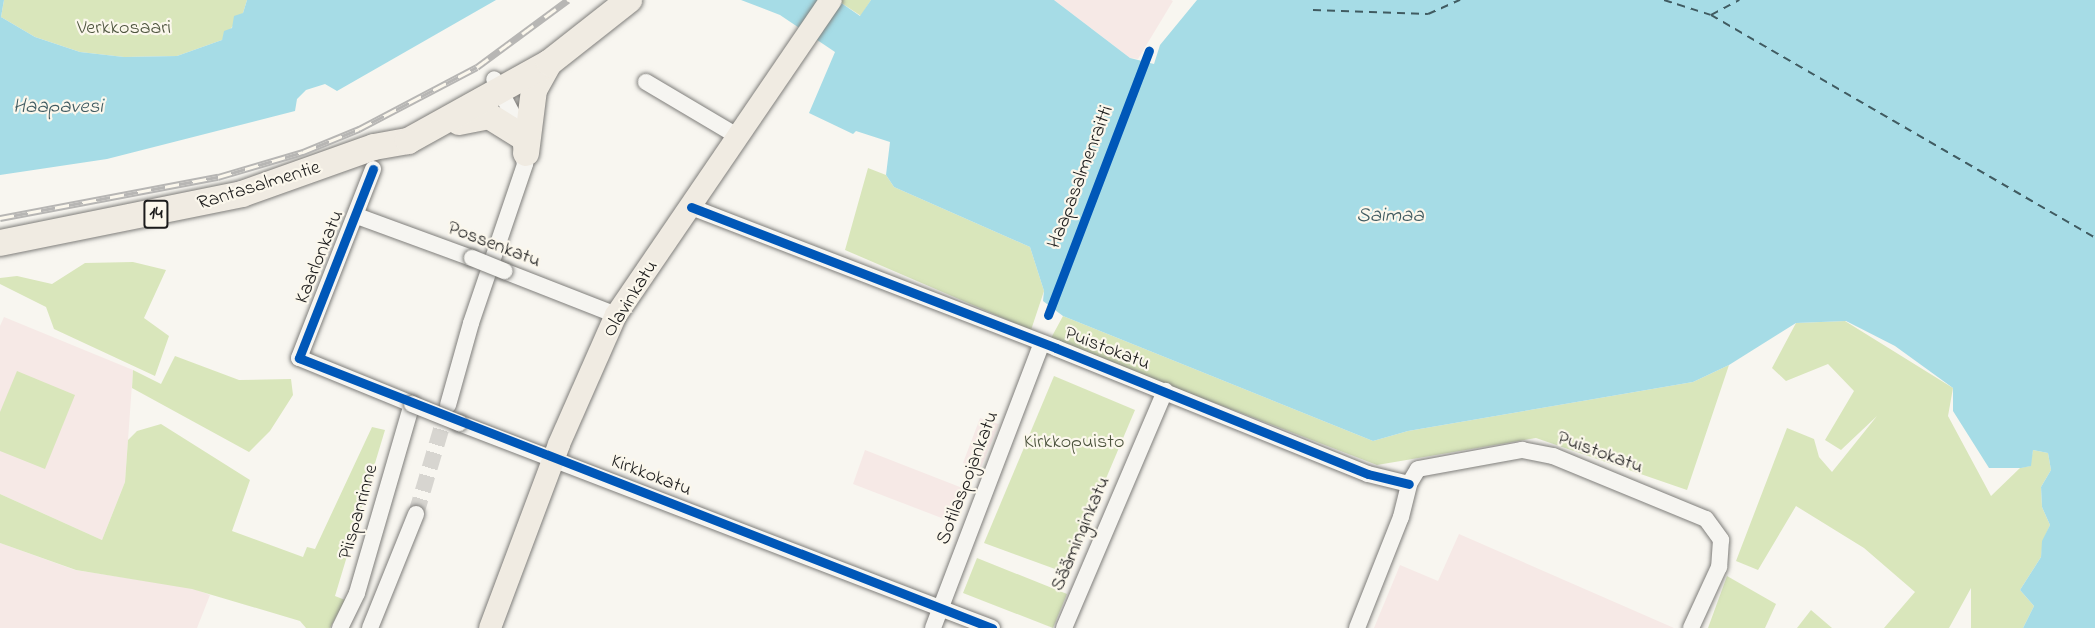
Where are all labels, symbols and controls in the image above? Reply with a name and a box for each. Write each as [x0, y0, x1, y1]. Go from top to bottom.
park label: Verkkosaari [77, 16, 171, 40]
water label: Haapavesi [13, 94, 103, 120]
street label: Haapasalmenraitti [1043, 102, 1119, 252]
street label: Rantasalmentie [195, 156, 323, 216]
road number: 14 [142, 199, 170, 229]
water label: Saimaa [1356, 203, 1424, 229]
street label: Kaarlonkatu [290, 207, 350, 307]
street label: Possenkatu [444, 216, 544, 274]
street label: Olavinkatu [598, 256, 664, 342]
street label: Puistokatu [1061, 322, 1153, 376]
street label: Sotilaspojankatu [932, 408, 1004, 548]
street label: Puistokatu [1554, 426, 1646, 480]
park label: Kirkkopuisto [1024, 430, 1124, 454]
street label: Kirkkokatu [607, 450, 695, 502]
street label: Piispanrinne [334, 462, 384, 562]
street label: Sääminginkatu [1046, 473, 1116, 595]

